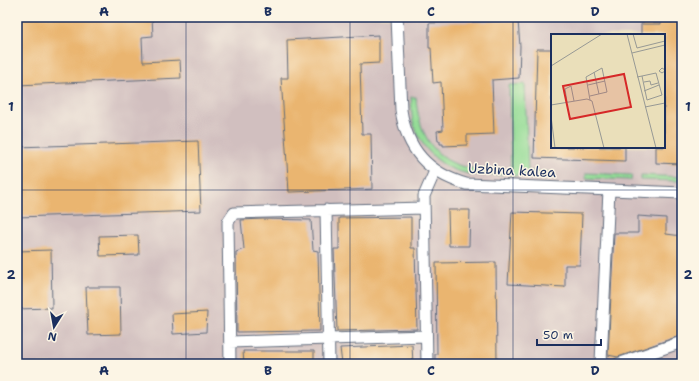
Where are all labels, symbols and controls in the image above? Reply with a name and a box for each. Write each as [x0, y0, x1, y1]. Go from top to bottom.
text: A [99, 3, 109, 20]
text: B [264, 3, 272, 20]
text: C [427, 3, 435, 20]
text: D [590, 3, 600, 20]
inset map [551, 34, 665, 148]
text: 1 [8, 98, 14, 115]
text: 1 [685, 98, 691, 115]
street label: Uzbina kalea [468, 159, 557, 181]
text: 2 [6, 266, 16, 283]
text: 2 [683, 266, 693, 283]
north arrow [34, 307, 74, 347]
scale bar [537, 321, 601, 347]
text: 50 m [543, 327, 573, 343]
text: N [46, 328, 58, 345]
text: A [99, 362, 109, 379]
text: B [264, 362, 272, 379]
text: C [427, 362, 435, 379]
text: D [590, 362, 600, 379]

